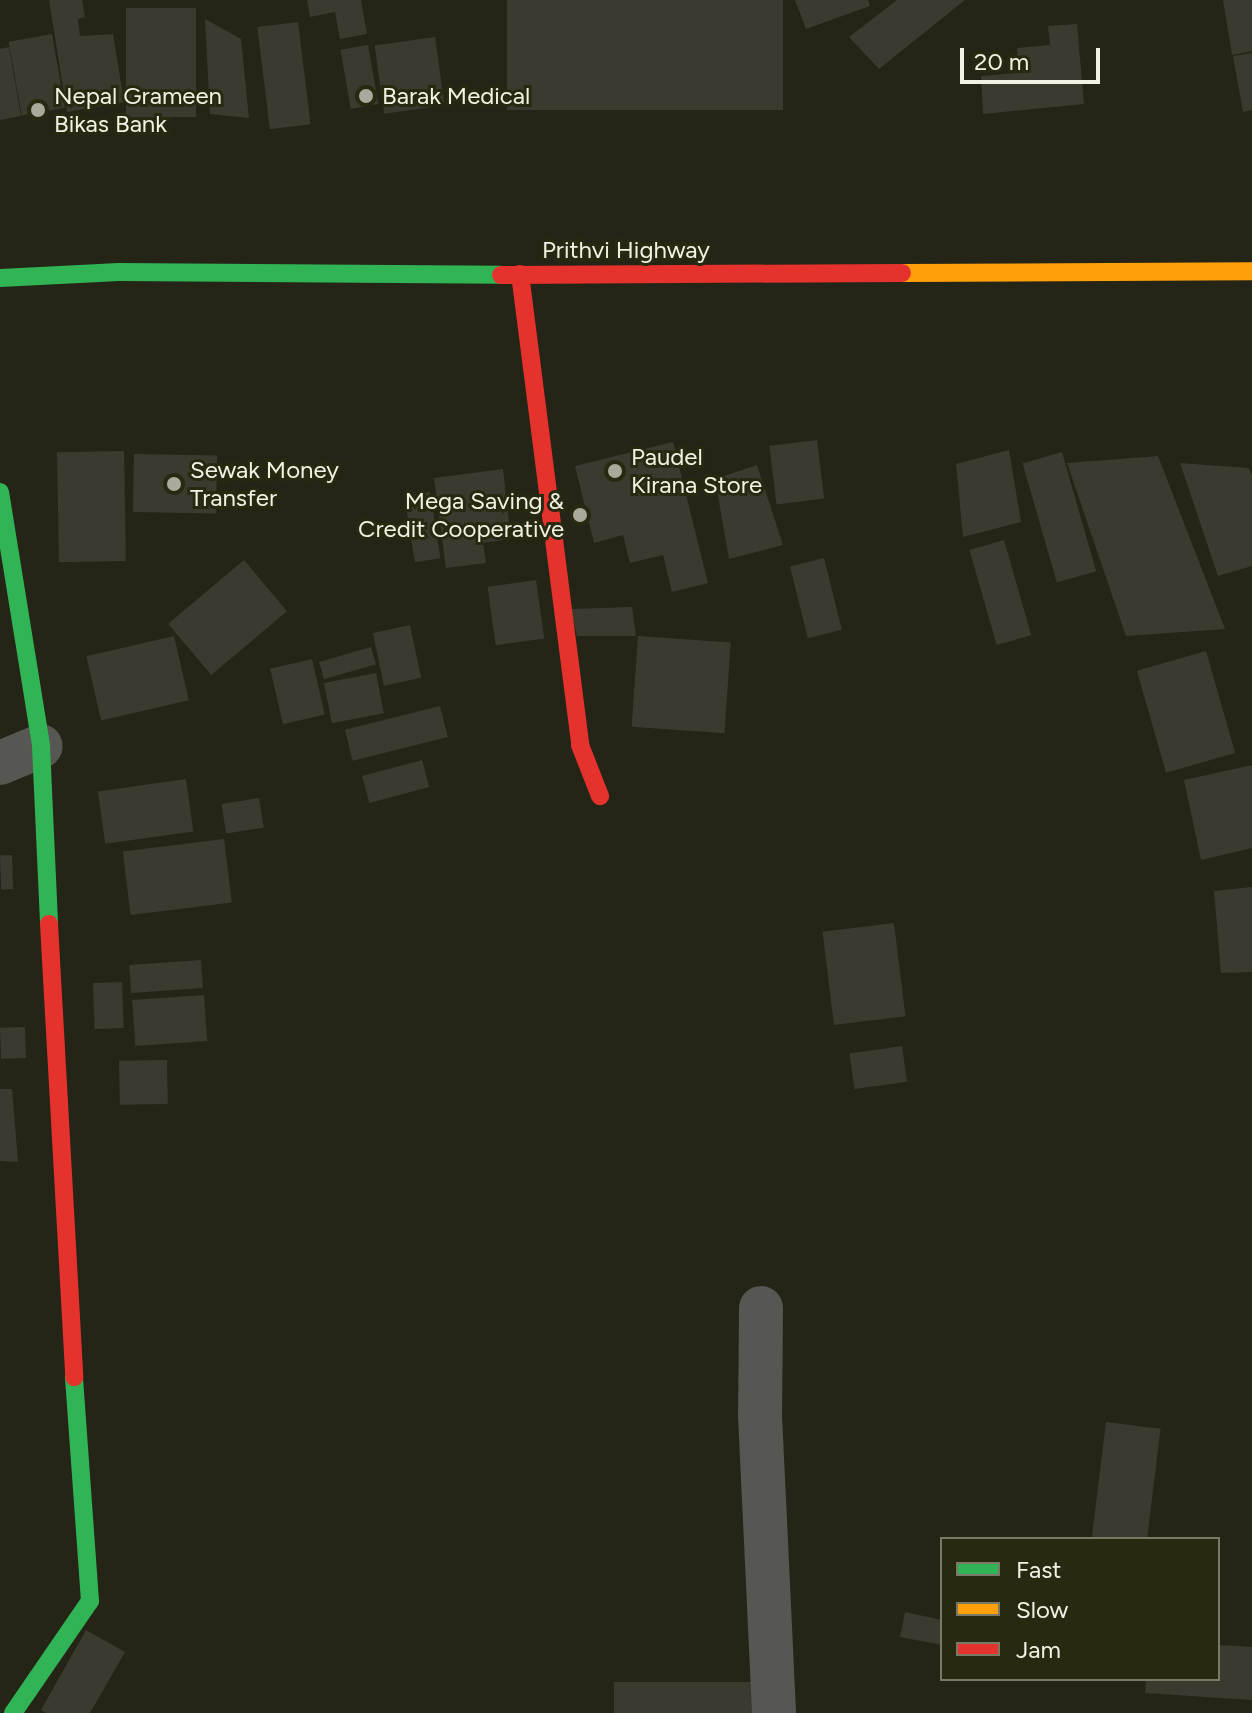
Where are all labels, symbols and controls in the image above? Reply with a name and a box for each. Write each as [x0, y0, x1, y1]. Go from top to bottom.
scale bar [964, 32, 1104, 82]
text: 20 m [974, 47, 1029, 76]
place label: Nepal Grameen Bikas Bank [54, 82, 222, 138]
place label: Barak Medical [382, 82, 530, 110]
marker: Barak Medical [357, 87, 375, 105]
marker: Nepal Grameen Bikas Bank [29, 101, 47, 119]
street label: Prithvi Highway [542, 236, 710, 264]
place label: Paudel Kirana Store [631, 443, 762, 499]
place label: Sewak Money Transfer [190, 456, 339, 512]
marker: Paudel Kirana Store [606, 462, 624, 480]
marker: Sewak Money Transfer [165, 475, 183, 493]
place label: Mega Saving & Credit Cooperative [358, 487, 564, 543]
marker: Mega Saving & Credit Cooperative [571, 506, 589, 524]
legend [940, 1537, 1220, 1681]
text: Fast [1016, 1555, 1061, 1584]
text: Slow [1016, 1595, 1068, 1624]
text: Jam [1016, 1635, 1061, 1664]

